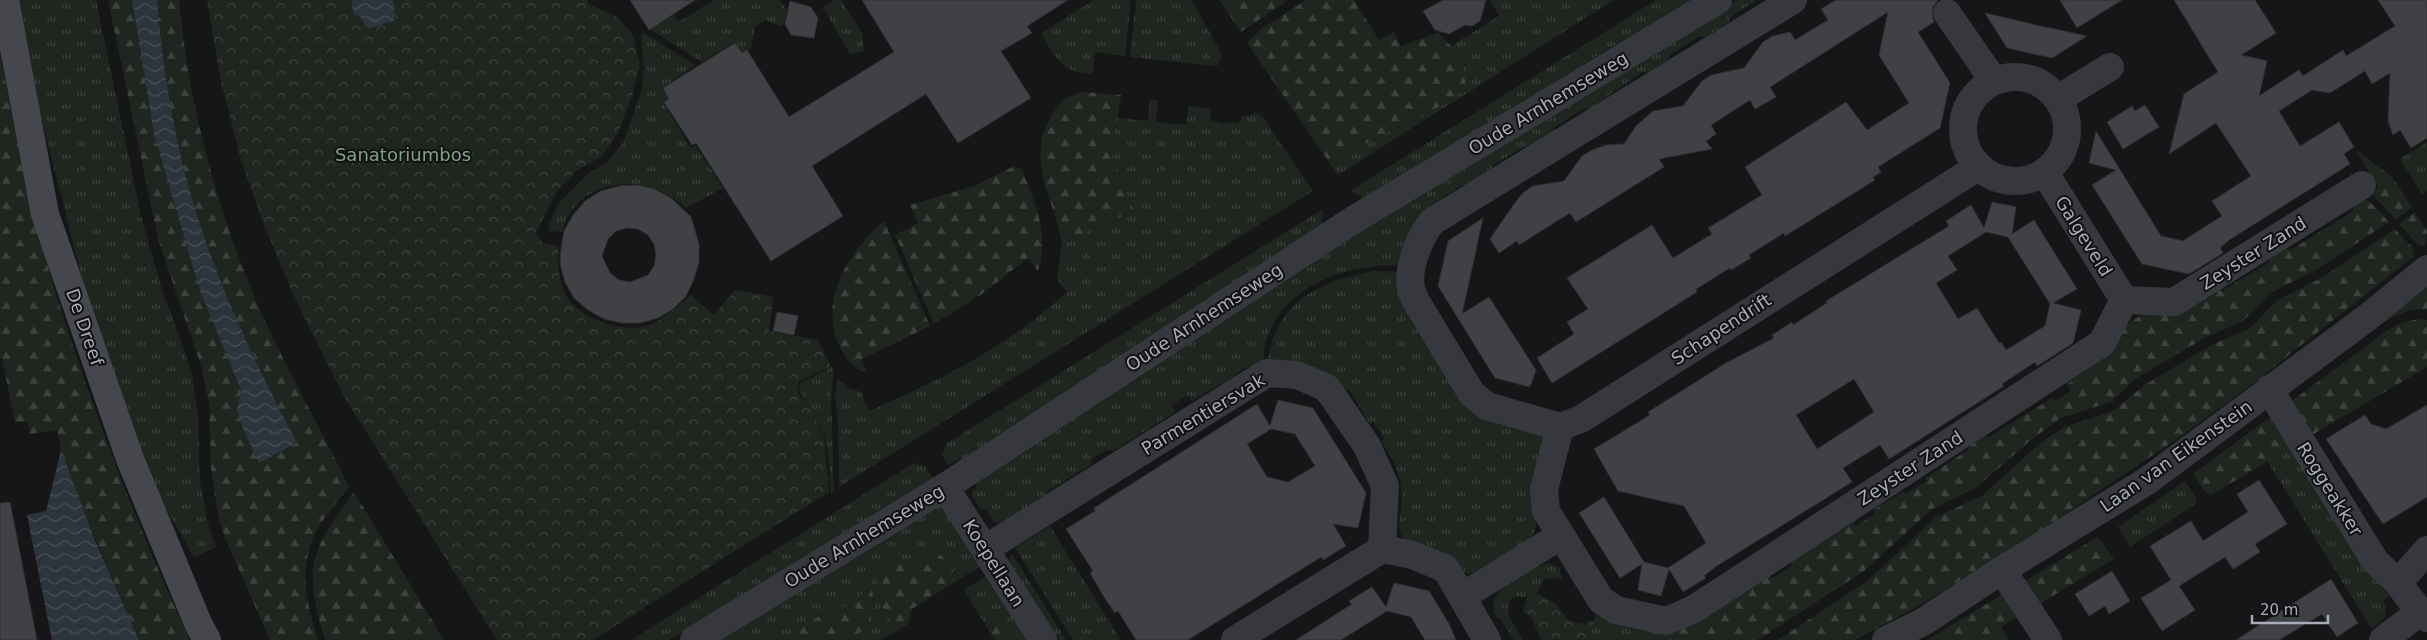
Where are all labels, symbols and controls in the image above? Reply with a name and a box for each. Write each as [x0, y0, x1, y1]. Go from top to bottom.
street label: Oude Arnhemseweg [1464, 47, 1632, 159]
park label: Sanatoriumbos [335, 144, 471, 165]
street label: Galgeveld [2051, 192, 2117, 280]
street label: Zeyster Zand [2196, 212, 2310, 294]
street label: Oude Arnhemseweg [1122, 259, 1286, 375]
street label: De Dreef [62, 286, 108, 369]
street label: Schapendrift [1667, 289, 1775, 369]
street label: Parmentiersvak [1138, 369, 1269, 459]
street label: Laan van Eikenstein [2096, 396, 2256, 516]
street label: Zeyster Zand [1854, 426, 1966, 510]
street label: Roggeakker [2293, 438, 2367, 540]
street label: Oude Arnhemseweg [780, 480, 948, 592]
street label: Koepellaan [959, 515, 1029, 611]
scale bar [2252, 592, 2328, 624]
text: 20 m [2260, 601, 2298, 619]

